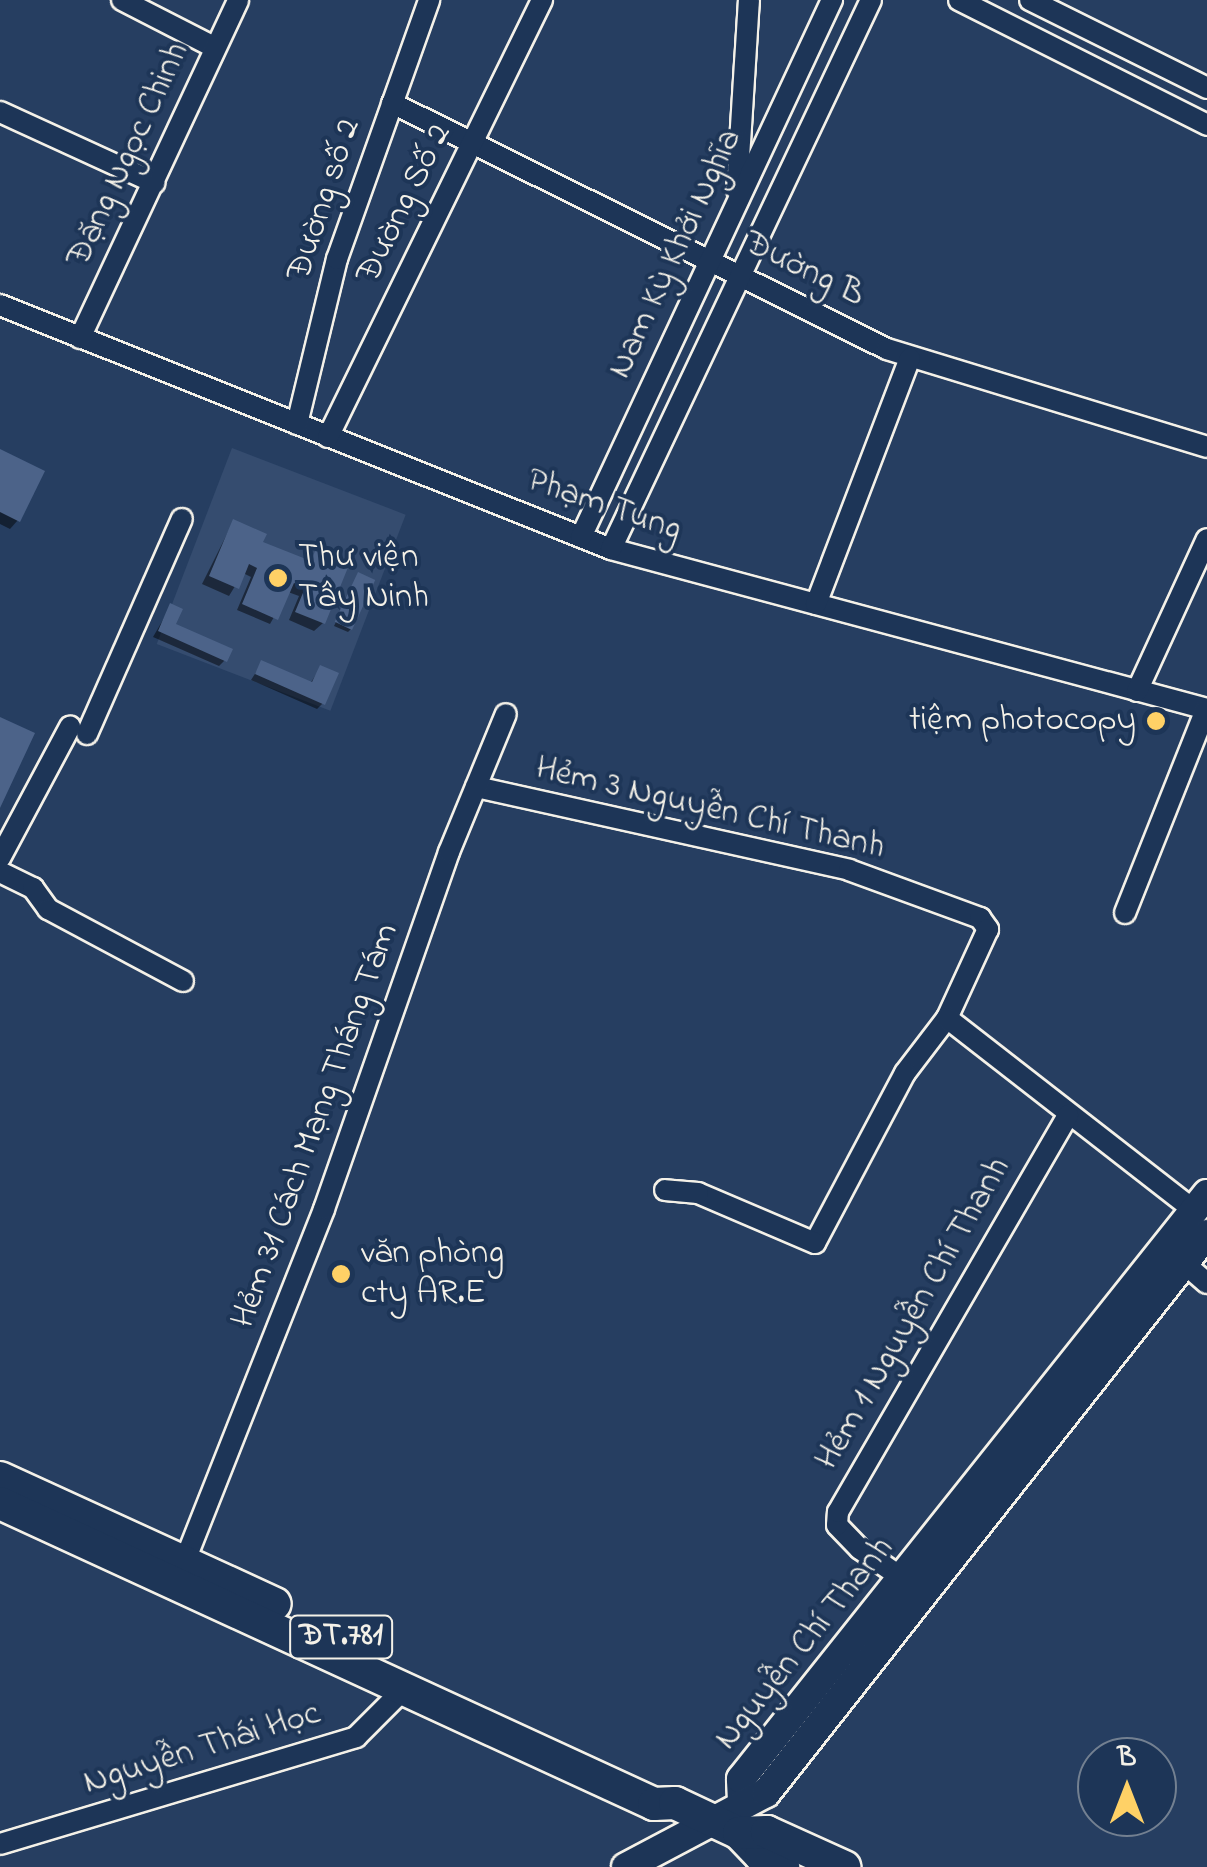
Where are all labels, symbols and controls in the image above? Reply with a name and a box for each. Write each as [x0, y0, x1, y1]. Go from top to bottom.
street label: Đặng Ngọc Chinh [59, 36, 199, 274]
street label: Đường số 2 [279, 114, 371, 286]
street label: Đường Số 2 [348, 117, 462, 291]
street label: Nam Kỳ Khởi Nghĩa [600, 123, 752, 385]
street label: Đường B [737, 223, 871, 317]
street label: Phạm Tung [521, 460, 687, 552]
place label: Thư viện Tây Ninh [298, 537, 429, 619]
marker: Thư viện Tây Ninh [267, 567, 289, 589]
place label: tiệm photocopy [909, 700, 1136, 742]
marker: tiệm photocopy [1145, 710, 1167, 732]
street label: Hẻm 3 Nguyễn Chí Thanh [531, 748, 889, 870]
street label: Hẻm 31 Cách Mạng Tháng Tám [223, 918, 409, 1334]
street label: Hẻm 1 Nguyễn Chí Thanh [807, 1150, 1021, 1478]
place label: văn phòng cty AR.E [361, 1233, 504, 1315]
marker: văn phòng cty AR.E [330, 1263, 352, 1285]
street label: Nguyễn Chí Thanh [706, 1529, 904, 1759]
road number: ĐT.781 [288, 1610, 394, 1664]
street label: Nguyễn Thái Học [79, 1693, 325, 1805]
north arrow [1077, 1737, 1177, 1837]
text: B [1118, 1738, 1136, 1779]

